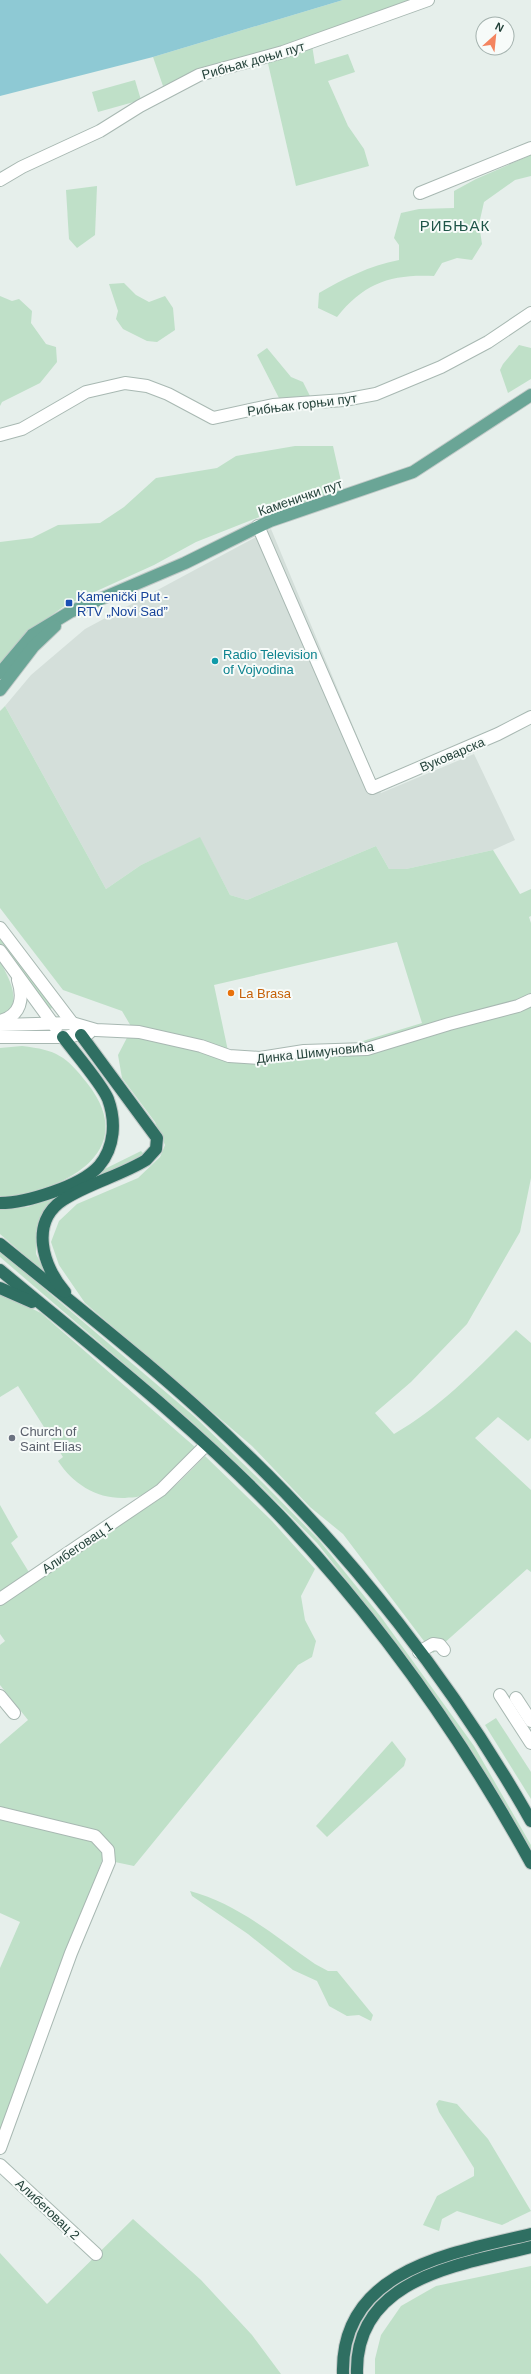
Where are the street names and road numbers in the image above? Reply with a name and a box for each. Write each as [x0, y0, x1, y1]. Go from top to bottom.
street label: Рибњак доњи пут [200, 39, 306, 82]
street label: Рибњак горњи пут [246, 390, 358, 419]
street label: Каменички пут [256, 476, 344, 519]
street label: Вуковарска [418, 734, 488, 775]
street label: Динка Шимуновића [256, 1039, 375, 1066]
street label: Алибеговац 1 [39, 1518, 115, 1577]
street label: Алибеговац 2 [13, 2176, 83, 2243]

